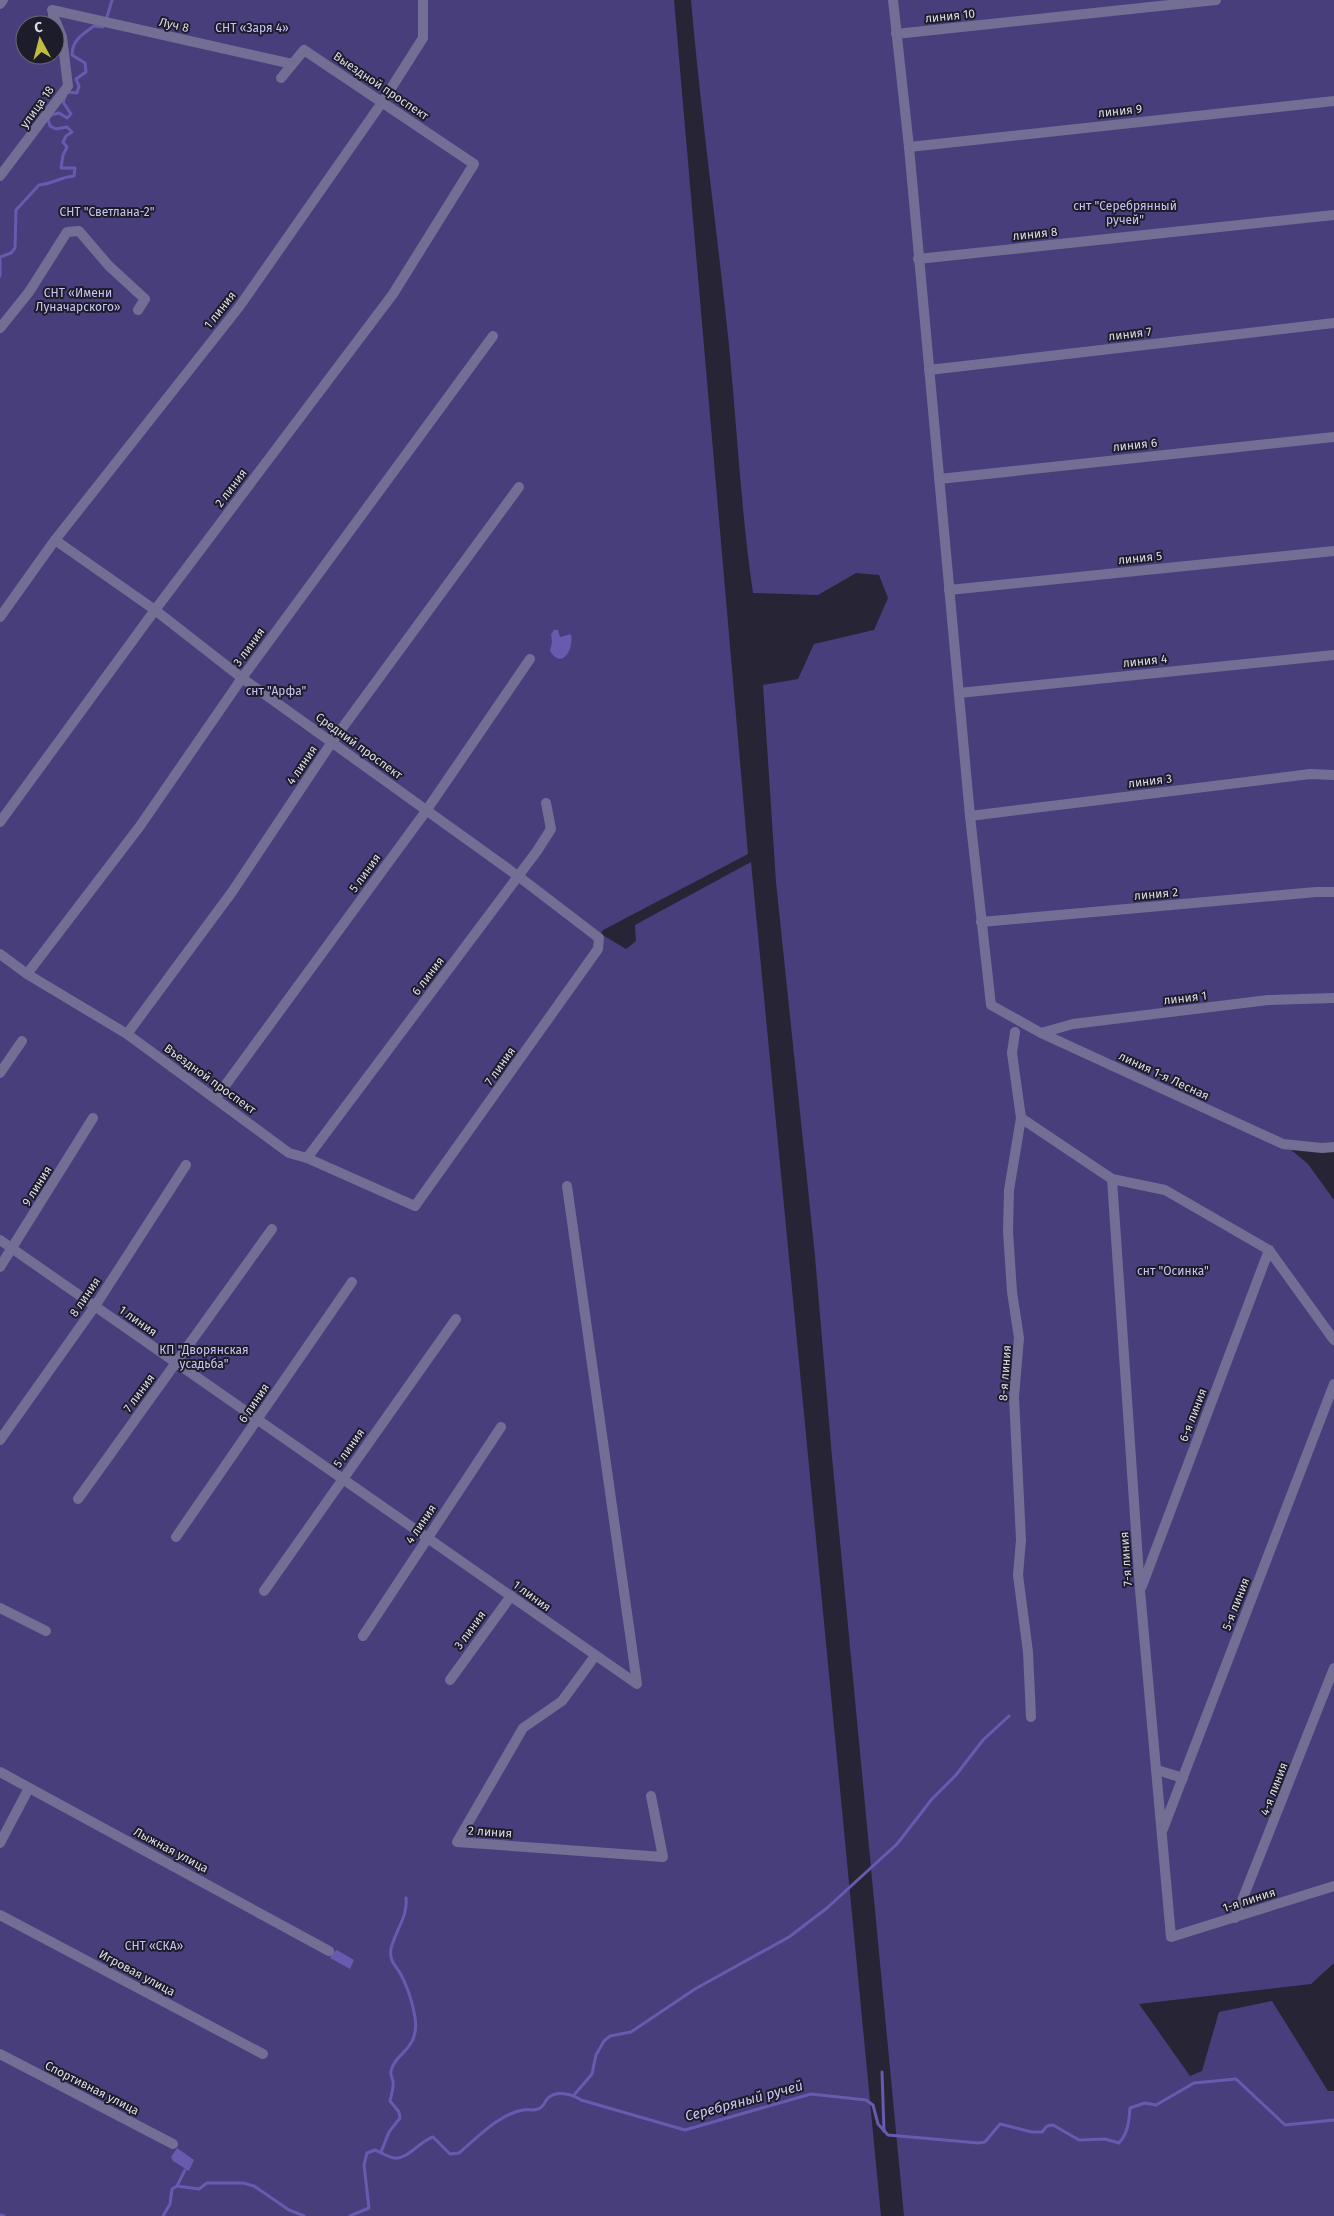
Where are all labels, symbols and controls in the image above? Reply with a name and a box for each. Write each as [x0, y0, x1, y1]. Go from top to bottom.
street label: линия 10 [924, 6, 976, 26]
north arrow [15, 15, 65, 65]
street label: Луч 8 [158, 15, 191, 35]
text: С [33, 19, 44, 37]
park label: СНТ «Заря 4» [215, 21, 289, 35]
street label: Выездной проспект [331, 49, 432, 123]
street label: улица 18 [17, 83, 57, 131]
street label: линия 9 [1097, 102, 1143, 120]
park label: снт "Серебрянный ручей" [1073, 199, 1177, 227]
park label: СНТ "Светлана-2" [59, 205, 155, 219]
street label: линия 8 [1012, 225, 1058, 243]
park label: СНТ «Имени Луначарского» [35, 286, 121, 314]
street label: 1 линия [201, 289, 239, 331]
street label: линия 7 [1108, 324, 1152, 344]
street label: линия 6 [1112, 436, 1158, 454]
street label: 2 линия [212, 466, 250, 510]
street label: линия 5 [1117, 549, 1163, 567]
street label: 3 линия [230, 625, 268, 669]
street label: линия 4 [1122, 652, 1169, 670]
park label: снт "Арфа" [246, 684, 307, 698]
street label: Средний проспект [313, 710, 406, 783]
street label: 4 линия [284, 743, 320, 787]
street label: линия 3 [1127, 771, 1173, 791]
street label: 5 линия [346, 851, 384, 895]
street label: линия 2 [1133, 885, 1179, 903]
street label: 6 линия [409, 954, 447, 998]
street label: линия 1 [1163, 988, 1207, 1008]
street label: Въездной проспект [161, 1041, 259, 1117]
street label: 7 линия [482, 1044, 518, 1088]
street label: линия 1-я Лесная [1116, 1049, 1212, 1103]
street label: 9 линия [19, 1163, 55, 1209]
park label: снт "Осинка" [1137, 1264, 1209, 1278]
street label: 8 линия [67, 1274, 103, 1320]
street label: 1 линия [116, 1303, 160, 1339]
park label: КП "Дворянская усадьба" [159, 1343, 249, 1371]
street label: 8-я линия [996, 1345, 1014, 1401]
street label: 7 линия [121, 1371, 157, 1415]
street label: 6 линия [236, 1381, 272, 1425]
street label: 6-я линия [1176, 1386, 1210, 1444]
street label: 5 линия [331, 1426, 367, 1470]
street label: 4 линия [403, 1502, 439, 1546]
street label: 7-я линия [1117, 1531, 1135, 1587]
street label: 5-я линия [1220, 1576, 1252, 1632]
street label: 1 линия [510, 1578, 554, 1614]
street label: 3 линия [451, 1608, 489, 1652]
street label: 4-я линия [1257, 1760, 1291, 1818]
street label: 2 линия [467, 1823, 513, 1841]
street label: Лыжная улица [131, 1825, 211, 1875]
street label: 1-я линия [1221, 1885, 1277, 1915]
park label: СНТ «СКА» [125, 1939, 184, 1953]
street label: Игровая улица [97, 1947, 177, 1999]
street label: Спортивная улица [43, 2058, 141, 2118]
water label: Серебряный ручей [683, 2077, 805, 2125]

